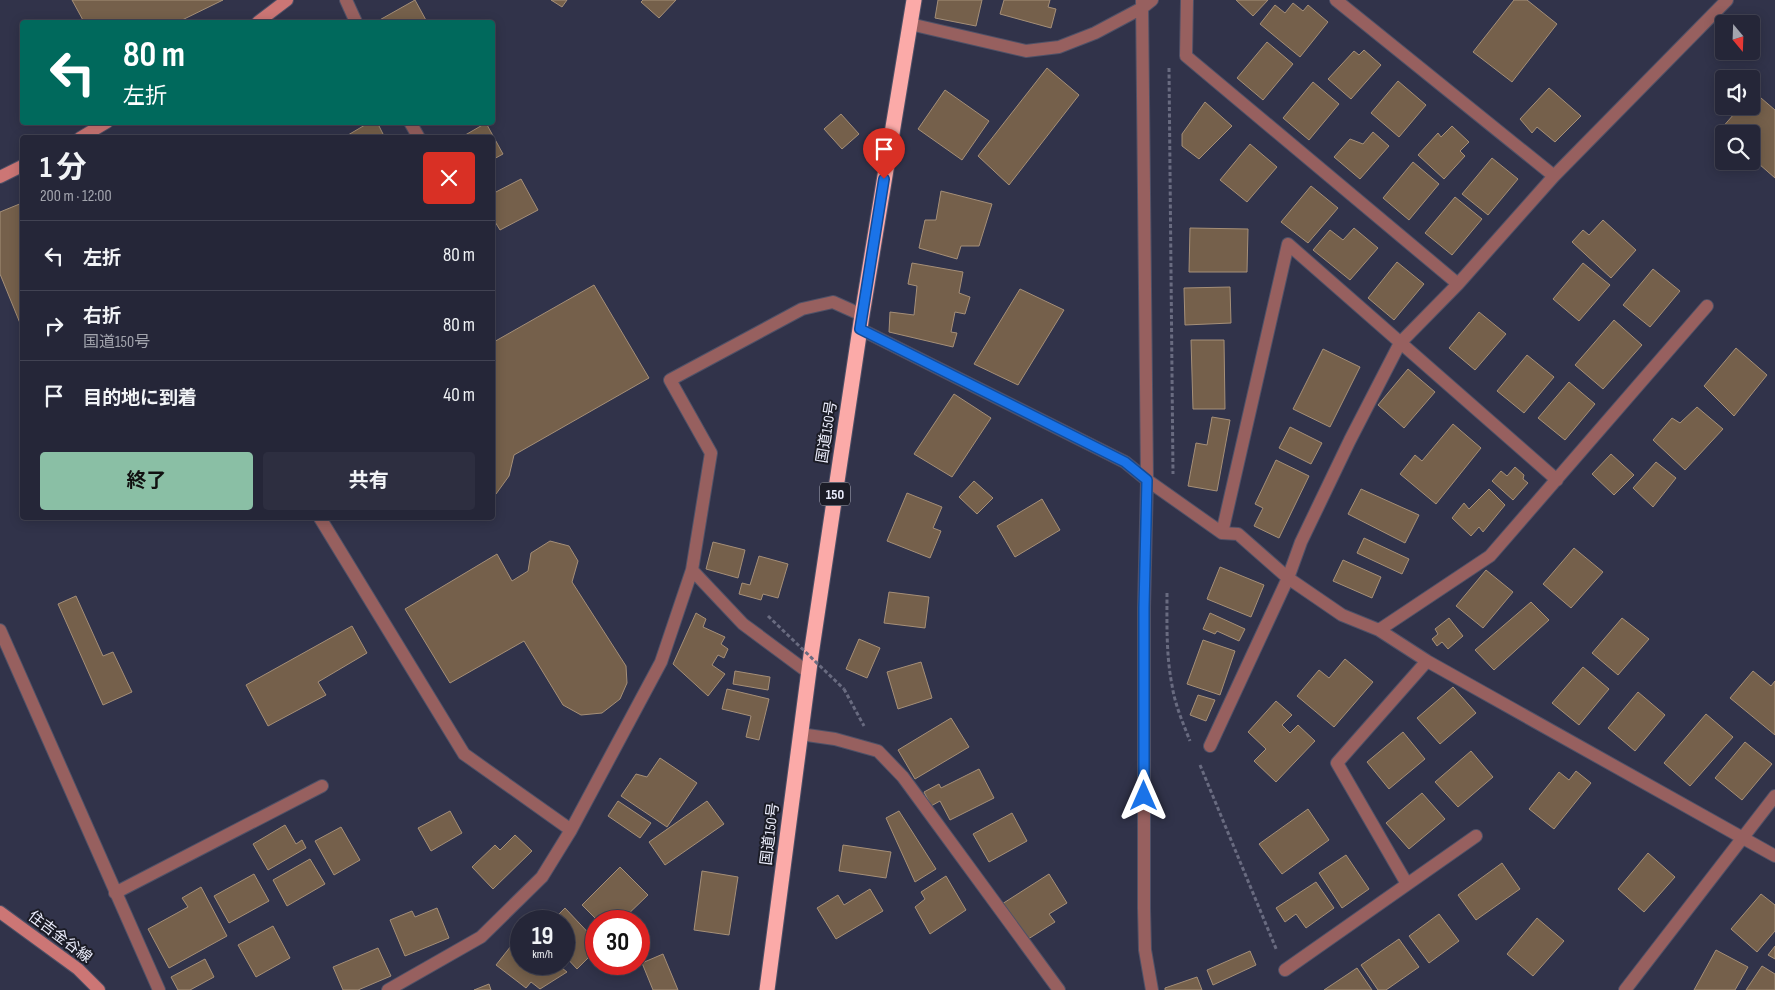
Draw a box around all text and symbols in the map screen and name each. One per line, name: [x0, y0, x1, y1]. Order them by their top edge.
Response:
north arrow: [1715, 15, 1760, 60]
map controls: [1715, 15, 1760, 170]
text: 80 m: [123, 34, 185, 77]
icon: left: [40, 40, 105, 105]
button: sound: [1715, 70, 1760, 115]
text: 左折: [123, 83, 167, 110]
button: search: [1715, 125, 1760, 170]
pin: [863, 128, 905, 179]
icon: arrive: [870, 135, 898, 163]
text: 1 分: [40, 150, 86, 186]
button: close: [423, 152, 475, 204]
text: 200 m · 12:00: [40, 187, 112, 206]
icon: left: [40, 242, 68, 270]
text: 80 m: [443, 244, 475, 267]
text: 左折: [83, 247, 121, 270]
text: 右折: [83, 305, 121, 328]
icon: right: [40, 312, 68, 340]
text: 80 m: [443, 314, 475, 337]
text: 国道150号: [83, 333, 150, 352]
icon: arrive: [40, 382, 68, 410]
text: 40 m: [443, 384, 475, 407]
text: 目的地に到着: [83, 387, 197, 410]
street label: 国道150号: [813, 399, 841, 465]
button: 終了: [40, 452, 253, 510]
button: 共有: [263, 452, 475, 510]
road number: 150: [820, 482, 850, 506]
position arrow: [1117, 769, 1169, 821]
street label: 国道150号: [757, 802, 783, 866]
street label: 住吉金谷線: [24, 907, 96, 967]
speed limit sign: 30: [585, 910, 650, 975]
text: 19: [532, 921, 553, 952]
text: km/h: [532, 947, 553, 962]

